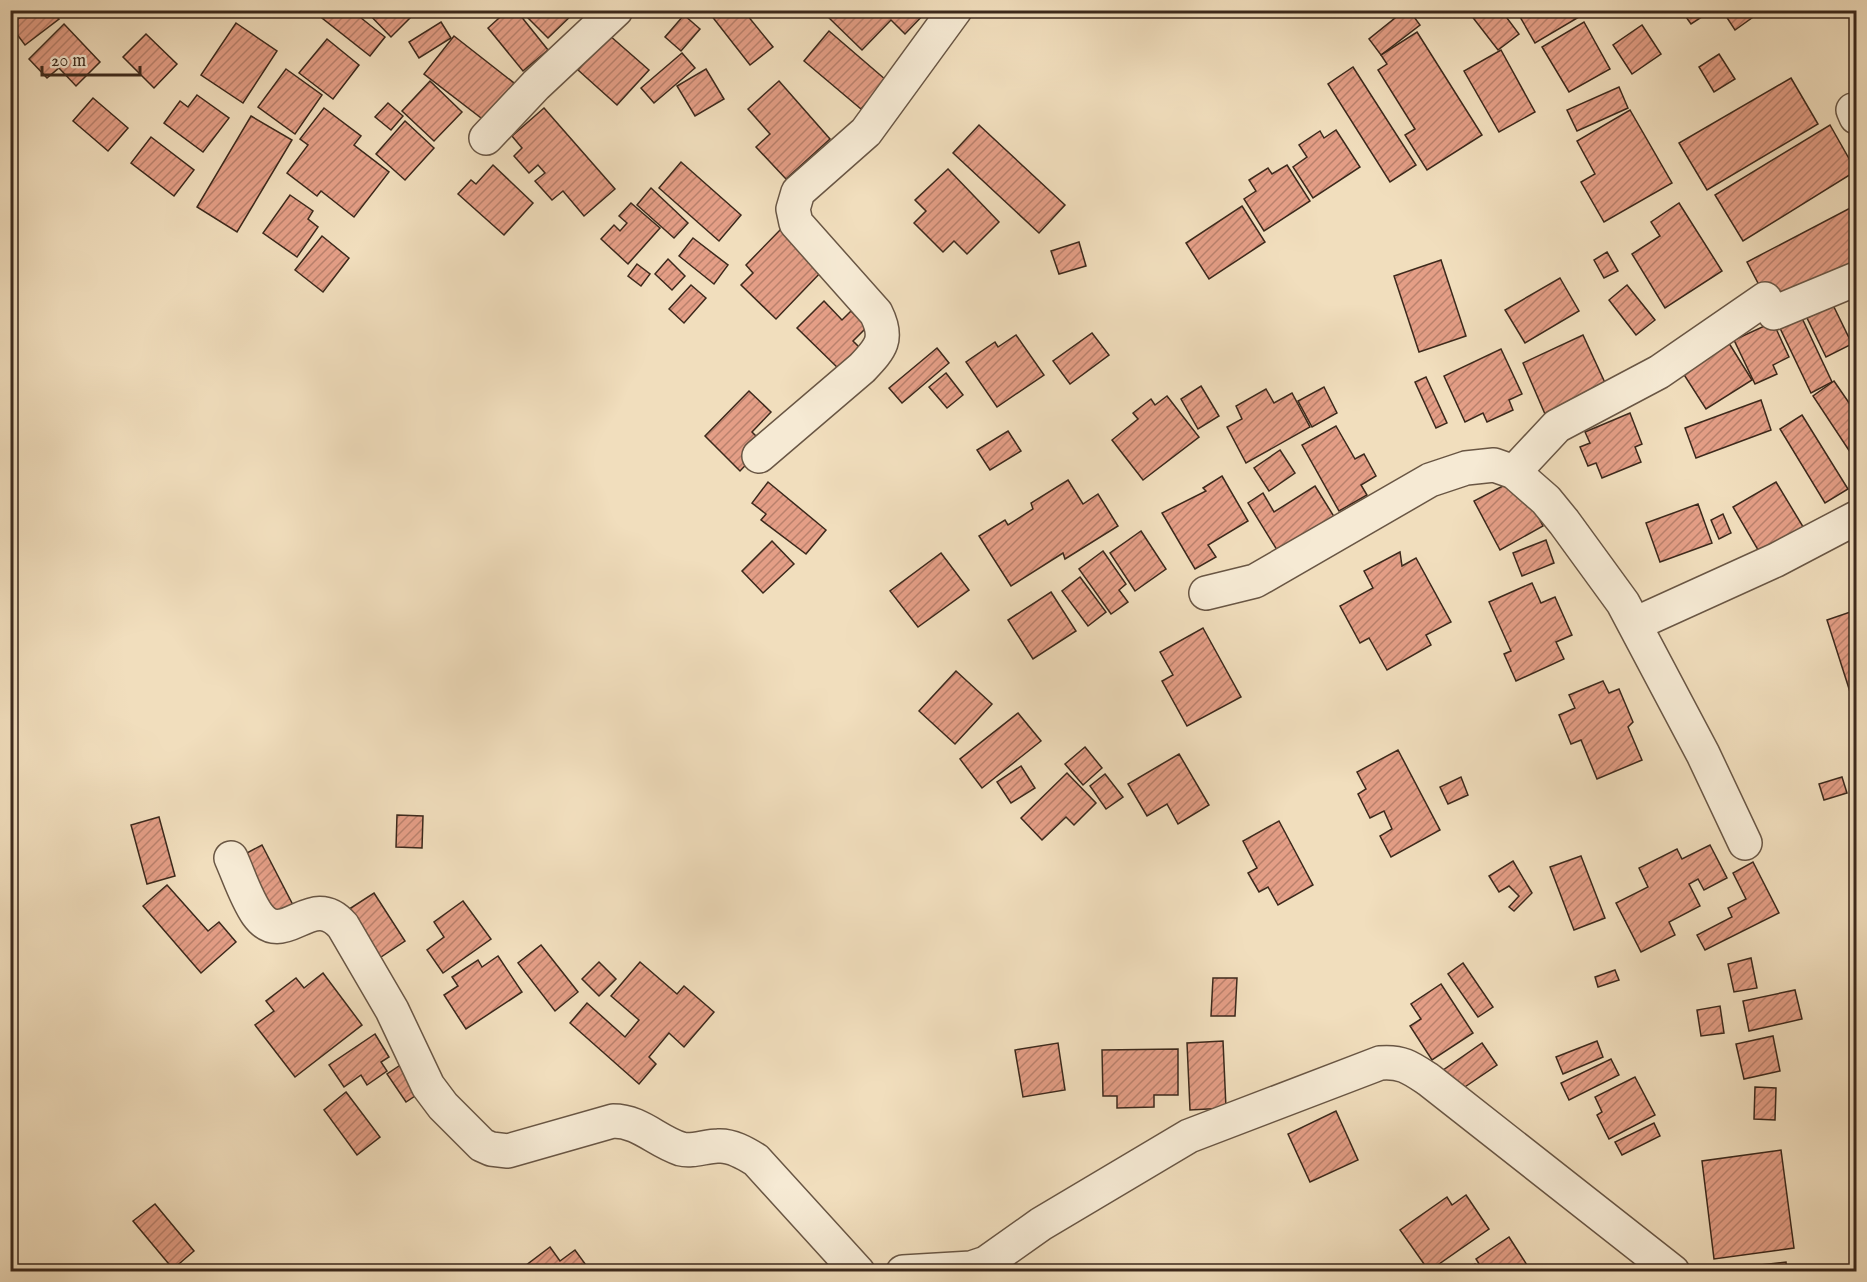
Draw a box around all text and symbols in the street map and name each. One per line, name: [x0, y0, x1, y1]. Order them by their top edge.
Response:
scale bar: [42, 39, 140, 77]
text: 20 m: [51, 50, 86, 73]

